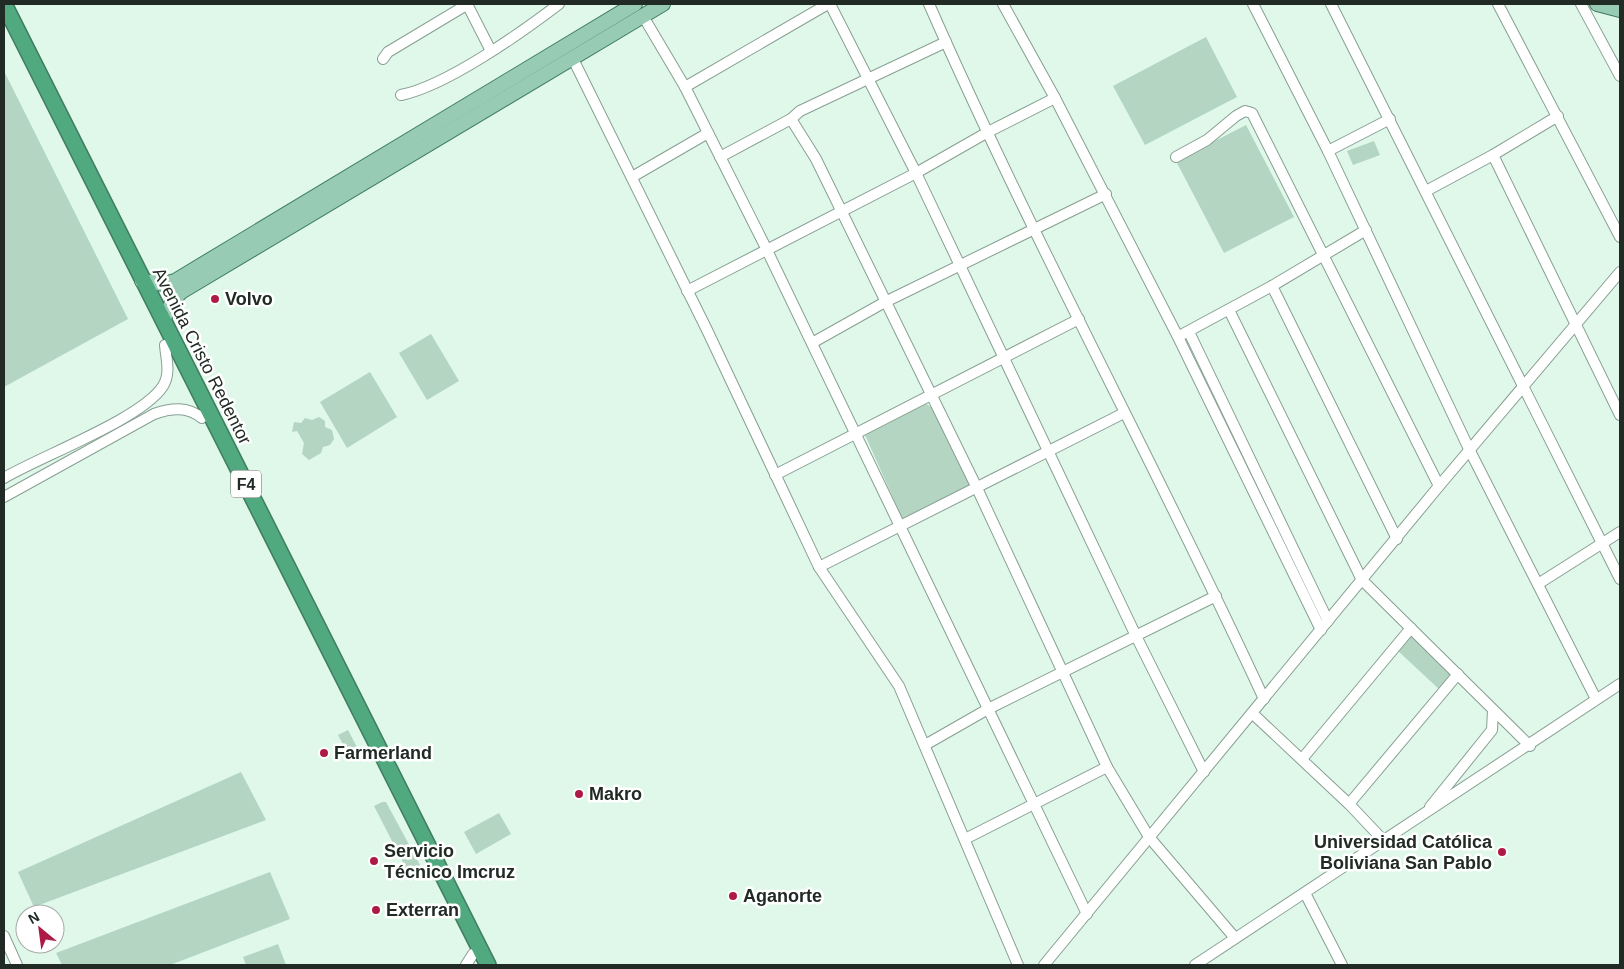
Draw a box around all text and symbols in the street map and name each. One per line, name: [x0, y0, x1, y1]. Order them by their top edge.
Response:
street label: Avenida Cristo Redentor: [149, 264, 255, 448]
place label: Volvo: [225, 289, 273, 309]
marker: Volvo: [209, 293, 221, 305]
road number: F4: [231, 470, 261, 498]
place label: Farmerland: [334, 743, 432, 763]
marker: Farmerland: [318, 747, 330, 759]
place label: Makro: [589, 784, 642, 804]
marker: Makro: [573, 788, 585, 800]
place label: Universidad Católica Boliviana San Pablo: [1314, 832, 1493, 873]
place label: Servicio Técnico Imcruz: [384, 841, 515, 882]
marker: Universidad Católica Boliviana San Pablo: [1496, 846, 1508, 858]
marker: Servicio Técnico Imcruz: [368, 855, 380, 867]
place label: Aganorte: [743, 886, 822, 906]
marker: Aganorte: [727, 890, 739, 902]
place label: Exterran: [386, 900, 459, 920]
north arrow: [15, 904, 65, 954]
marker: Exterran: [370, 904, 382, 916]
text: N: [25, 908, 42, 927]

